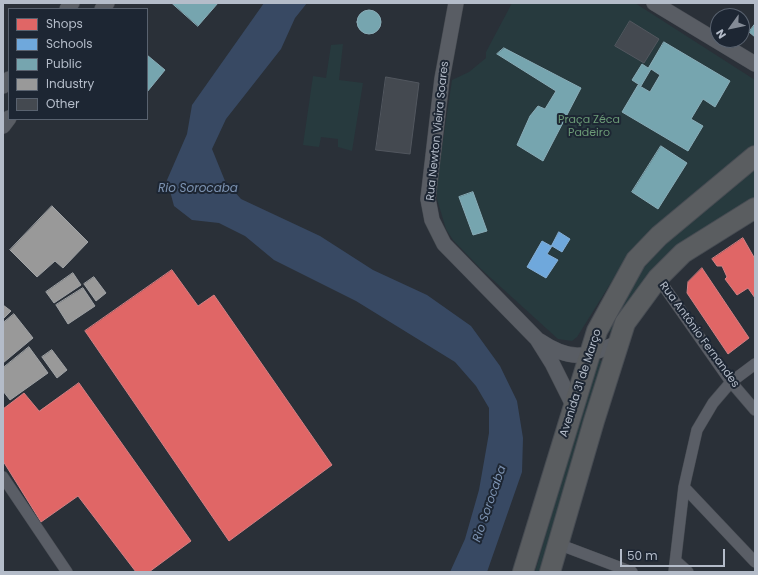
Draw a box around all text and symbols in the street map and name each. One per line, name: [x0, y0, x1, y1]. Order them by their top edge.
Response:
legend: [8, 8, 148, 120]
north arrow: [710, 8, 750, 48]
text: Shops: [46, 15, 83, 32]
text: N: [712, 26, 730, 42]
text: Schools: [46, 35, 93, 52]
text: Public: [46, 55, 82, 72]
street label: Rua Newton Vieira Soares: [424, 60, 452, 202]
text: Industry: [46, 75, 94, 92]
text: Other: [46, 95, 79, 112]
park label: Praça Zéca Padeiro: [558, 113, 620, 139]
water label: Rio Sorocaba: [158, 182, 238, 196]
street label: Rua Antônio Fernandes: [656, 280, 742, 390]
street label: Avenida 31 de Março: [557, 327, 605, 439]
water label: Rio Sorocaba: [470, 464, 510, 544]
scale bar: [622, 541, 727, 567]
text: 50 m: [627, 547, 658, 564]

